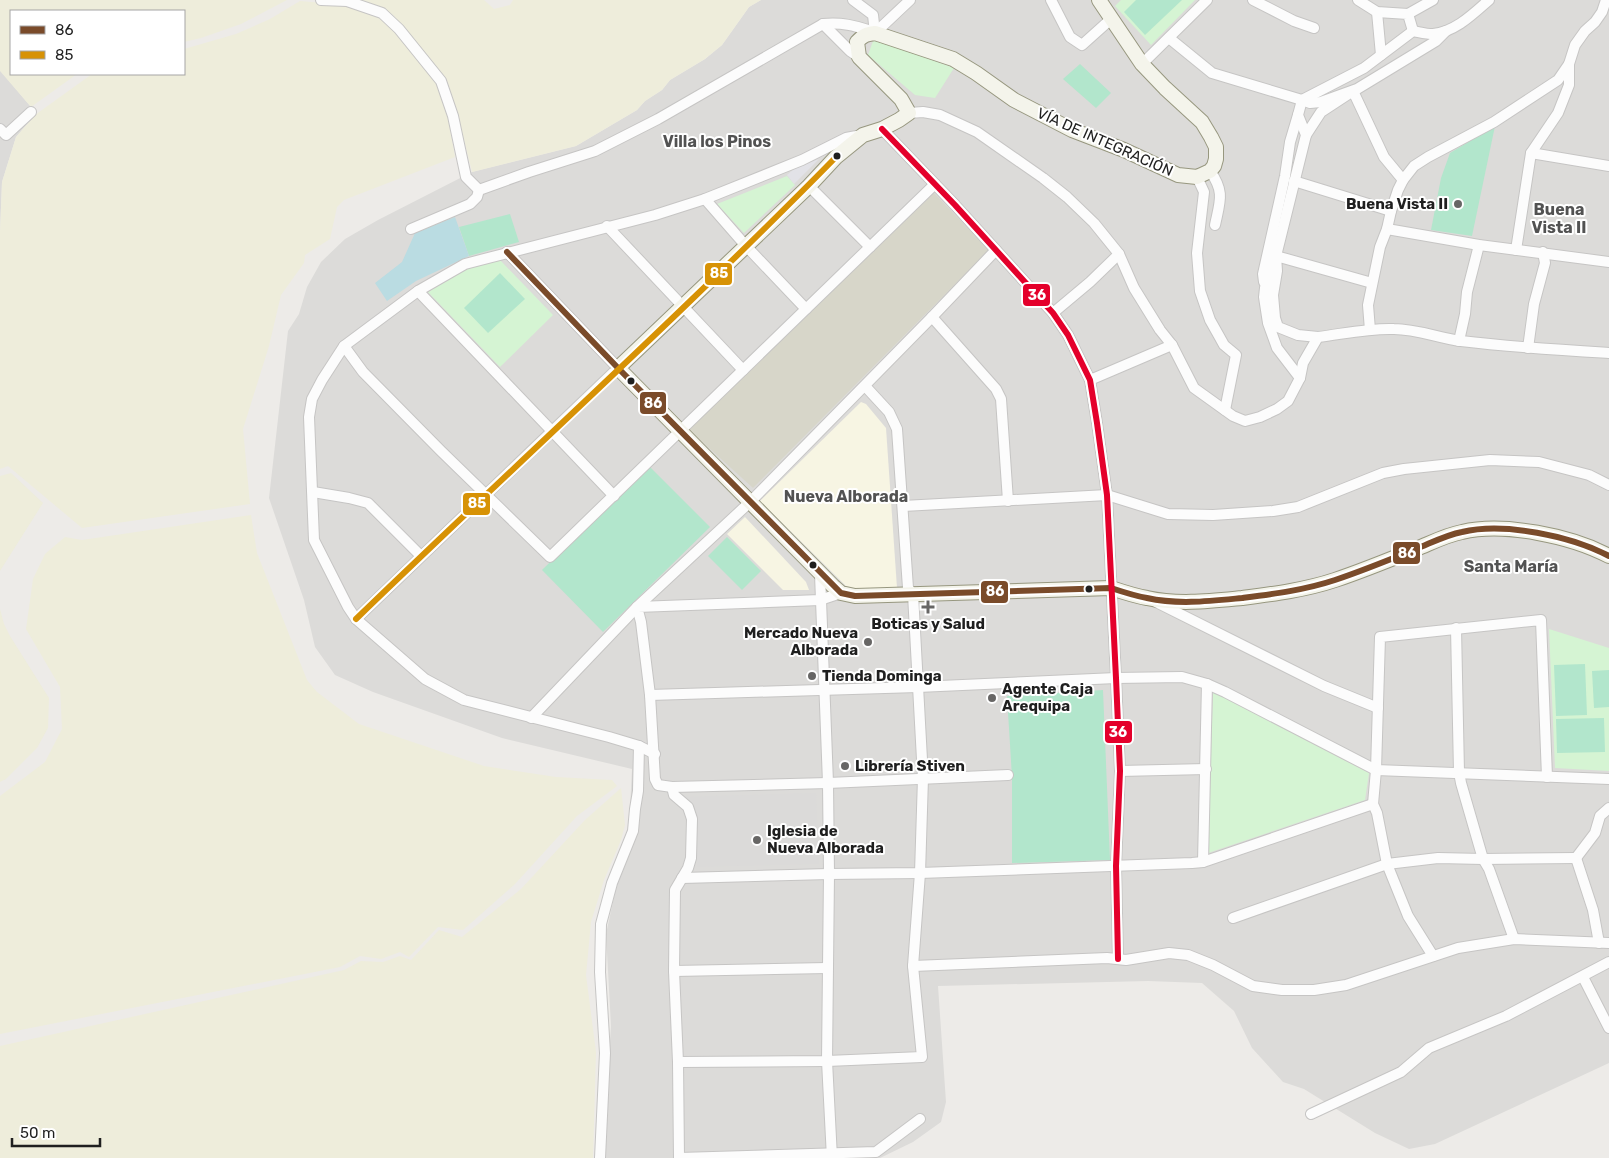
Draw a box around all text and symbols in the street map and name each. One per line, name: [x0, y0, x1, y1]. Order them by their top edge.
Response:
legend: [10, 10, 185, 75]
text: 86: [55, 21, 74, 39]
text: 85: [55, 46, 74, 64]
street label: VÍA DE INTEGRACIÓN: [1034, 104, 1176, 180]
district label: Villa los Pinos: [663, 132, 771, 151]
unlabelled marker: [832, 151, 842, 161]
place label: Buena Vista II: [1346, 195, 1448, 213]
marker: Buena Vista II: [1452, 198, 1464, 210]
district label: Buena Vista II: [1532, 200, 1587, 237]
line badge: 85: [704, 262, 733, 286]
text: 85: [710, 265, 728, 282]
line badge: 36: [1022, 283, 1051, 307]
text: 36: [1028, 287, 1046, 304]
unlabelled marker: [626, 376, 636, 386]
line badge: 86: [639, 391, 667, 415]
text: 86: [644, 395, 662, 412]
district label: Nueva Alborada: [784, 487, 908, 506]
line badge: 85: [462, 492, 491, 516]
text: 85: [468, 495, 486, 512]
line badge: 86: [1392, 541, 1421, 565]
text: 86: [1398, 545, 1416, 562]
district label: Santa María: [1464, 557, 1558, 576]
unlabelled marker: [808, 560, 818, 570]
line badge: 86: [980, 580, 1009, 604]
text: 86: [986, 583, 1004, 600]
unlabelled marker: [1084, 584, 1094, 594]
marker: Boticas y Salud: [922, 601, 934, 613]
place label: Boticas y Salud: [871, 615, 985, 633]
place label: Mercado Nueva Alborada: [744, 624, 858, 659]
marker: Mercado Nueva Alborada: [862, 636, 874, 648]
place label: Tienda Dominga: [822, 667, 942, 685]
marker: Tienda Dominga: [806, 670, 818, 682]
place label: Agente Caja Arequipa: [1002, 680, 1093, 715]
marker: Agente Caja Arequipa: [986, 692, 998, 704]
line badge: 36: [1104, 720, 1133, 744]
text: 36: [1109, 724, 1127, 741]
place label: Librería Stiven: [855, 757, 965, 775]
marker: Librería Stiven: [839, 760, 851, 772]
place label: Iglesia de Nueva Alborada: [767, 822, 884, 857]
marker: Iglesia de Nueva Alborada: [751, 834, 763, 846]
scale bar: [12, 1116, 100, 1148]
text: 50 m: [20, 1124, 55, 1142]

